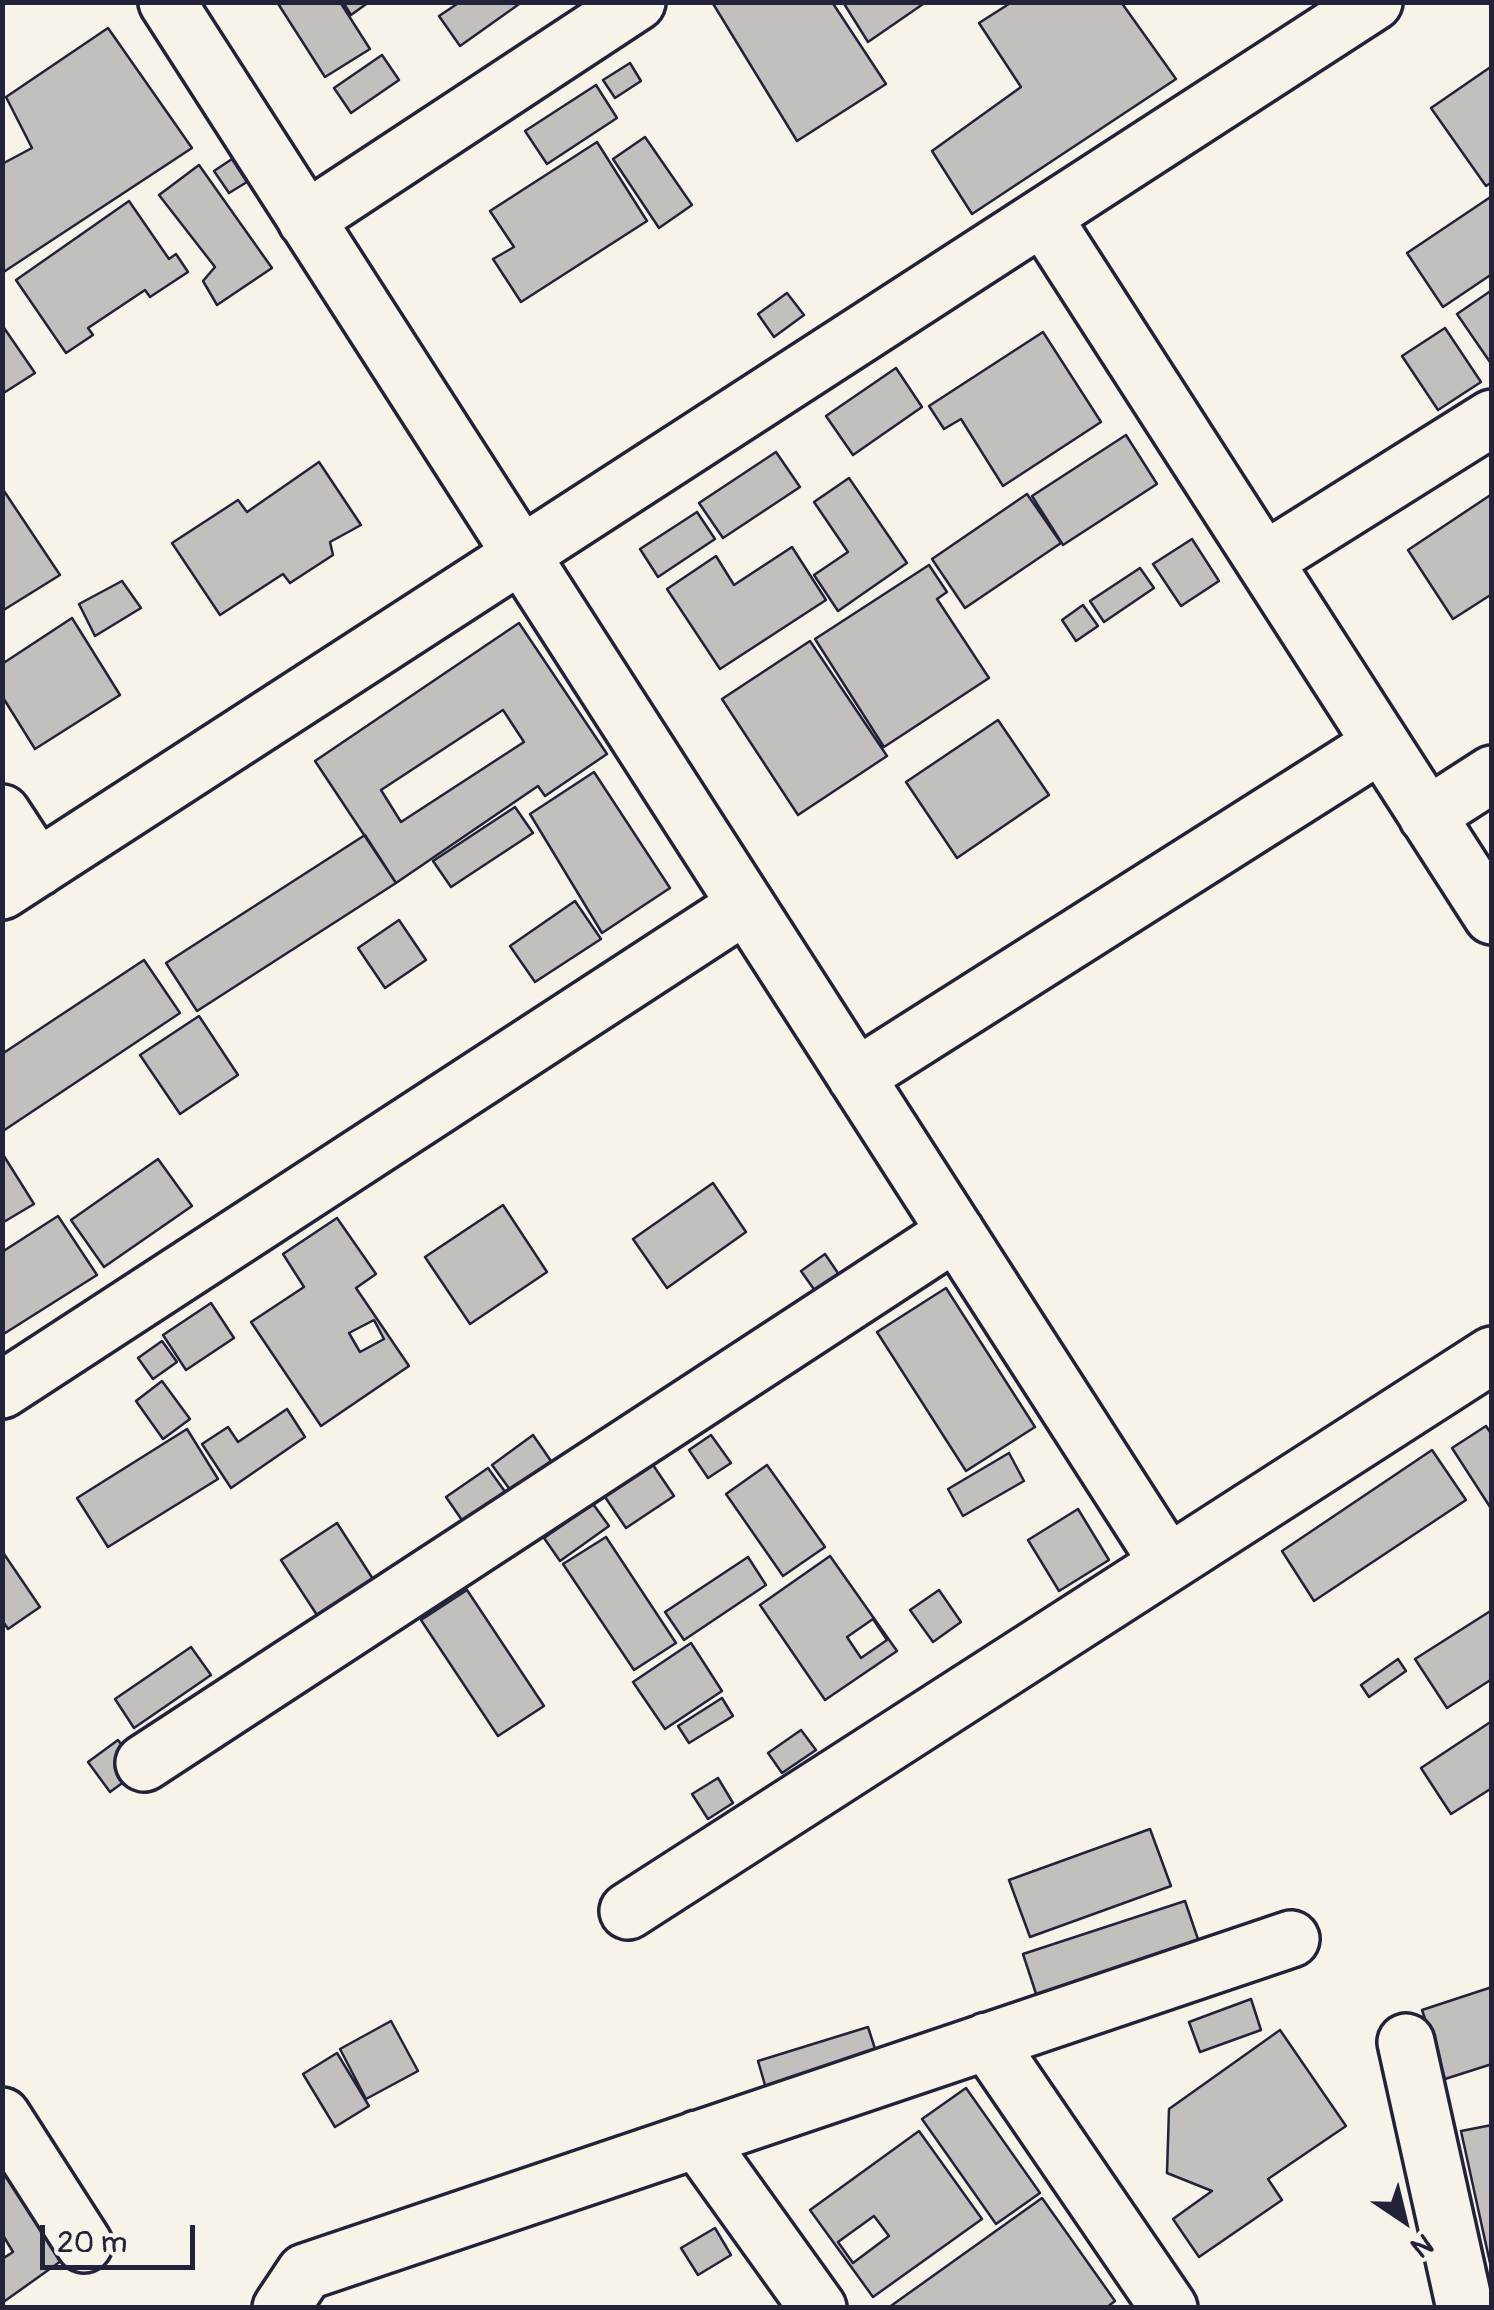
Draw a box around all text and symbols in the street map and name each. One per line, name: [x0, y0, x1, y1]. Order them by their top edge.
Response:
north arrow: [1354, 2170, 1454, 2270]
scale bar: [45, 2205, 200, 2267]
text: 20 m: [57, 2224, 127, 2261]
text: N: [1404, 2225, 1439, 2265]

